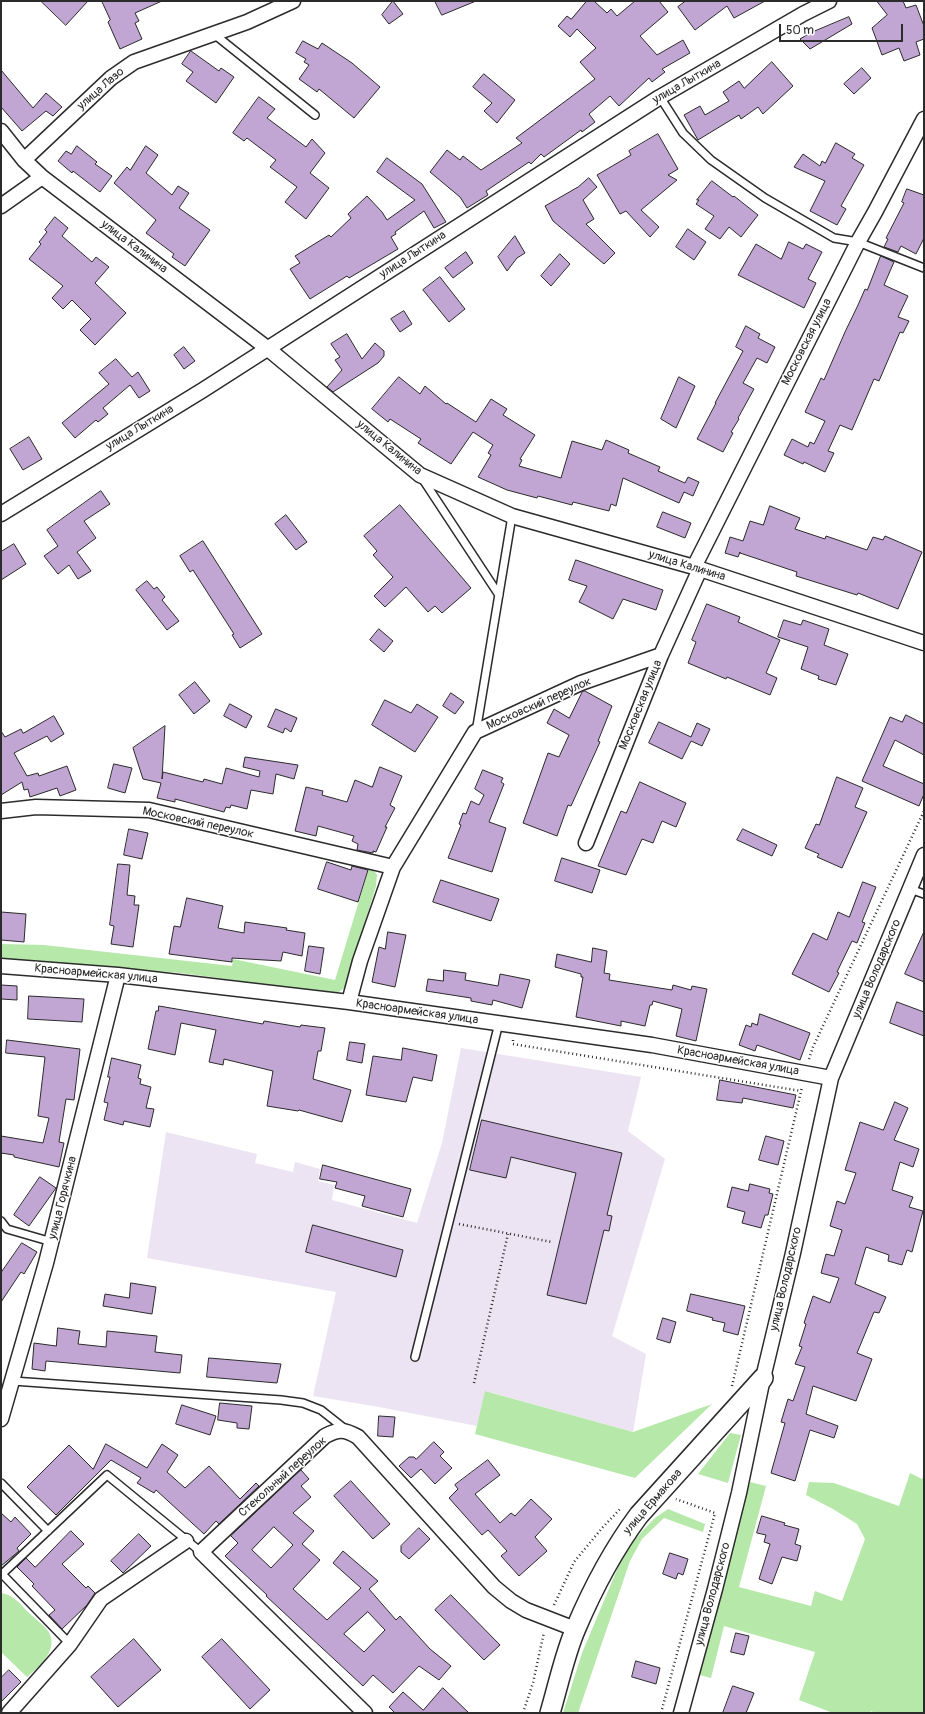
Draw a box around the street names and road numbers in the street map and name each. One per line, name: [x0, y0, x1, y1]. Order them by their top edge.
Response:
street label: улица Лыткина: [650, 57, 724, 107]
street label: улица Лазо: [75, 65, 127, 113]
street label: улица Калинина: [98, 217, 170, 277]
street label: улица Лыткина: [377, 228, 449, 282]
street label: Московская улица: [779, 296, 835, 388]
street label: улица Лыткина: [103, 402, 177, 454]
street label: улица Калинина: [354, 417, 424, 479]
street label: улица Калинина: [647, 547, 727, 585]
street label: Московская улица: [616, 658, 666, 752]
street label: Московский переулок: [484, 674, 594, 734]
street label: Московский переулок: [141, 804, 255, 842]
street label: улица Володарского: [850, 917, 904, 1021]
street label: Красноармейская улица: [34, 961, 158, 987]
street label: Красноармейская улица: [355, 996, 479, 1028]
street label: Красноармейская улица: [676, 1043, 800, 1079]
street label: улица Горячкина: [46, 1155, 80, 1241]
street label: улица Володарского: [767, 1226, 805, 1332]
street label: Стекольный переулок: [236, 1434, 330, 1520]
street label: улица Ермакова: [621, 1466, 685, 1538]
street label: улица Володарского: [692, 1541, 734, 1647]

